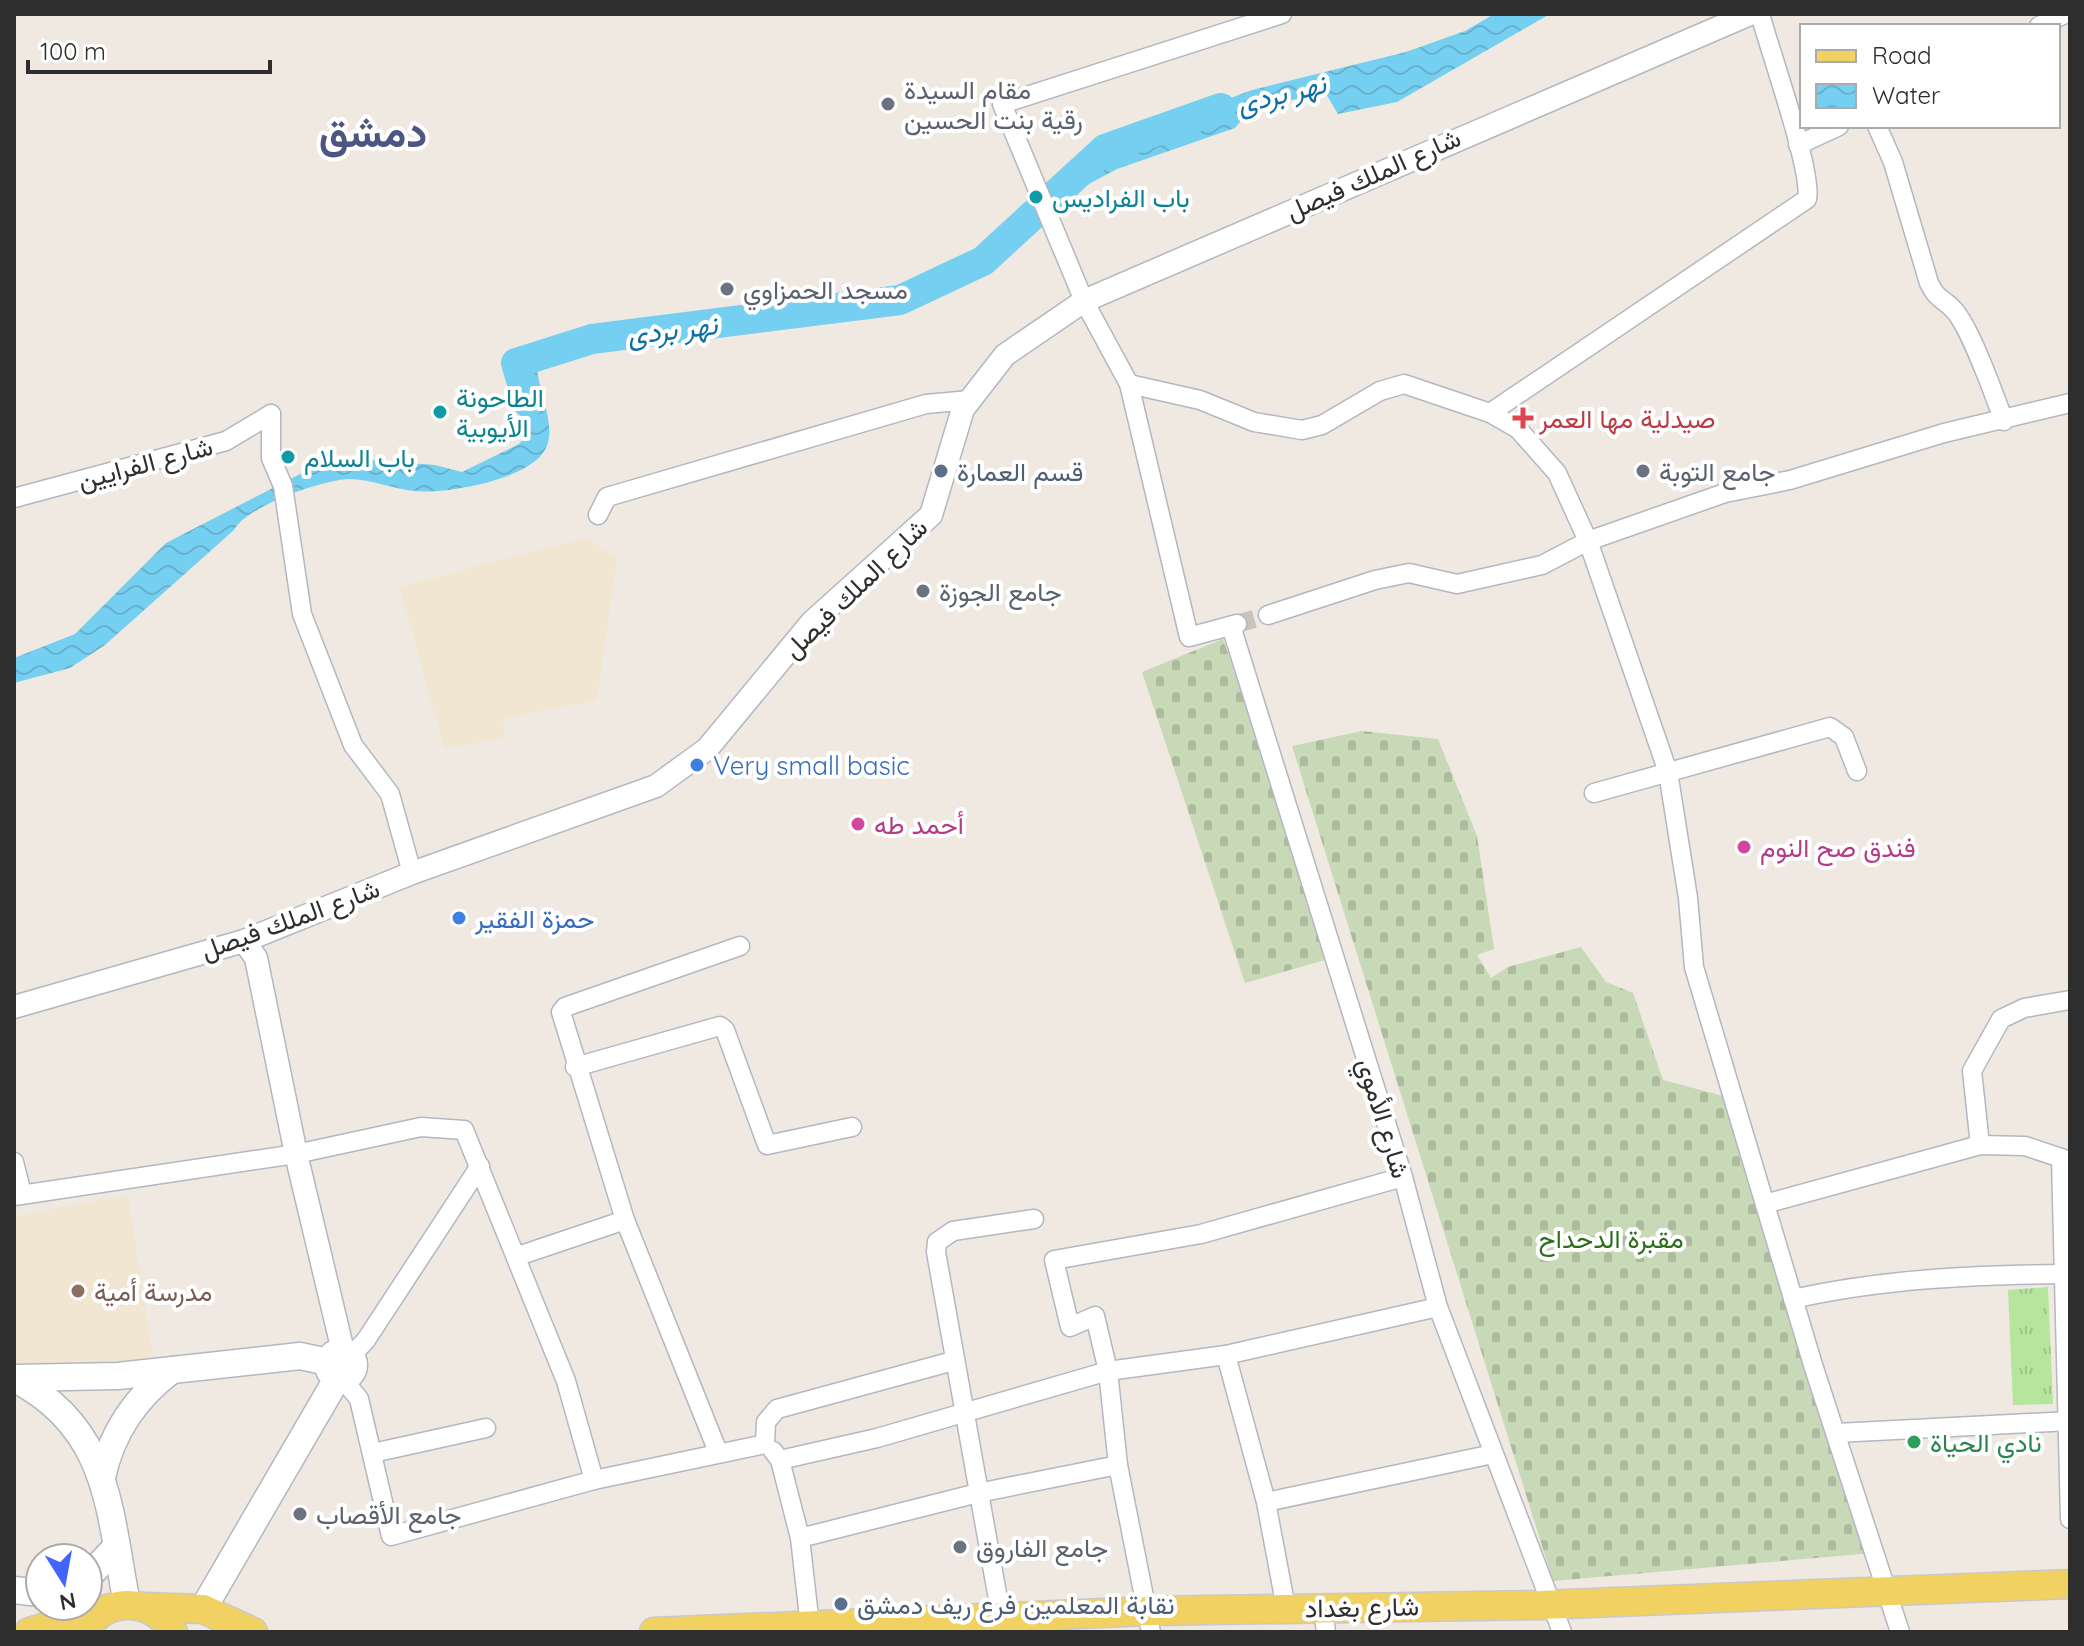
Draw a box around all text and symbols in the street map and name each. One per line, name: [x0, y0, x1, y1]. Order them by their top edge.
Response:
scale bar: [28, 24, 270, 74]
legend: [1800, 24, 2060, 128]
text: 100 m: [40, 36, 106, 66]
text: Road: [1872, 40, 1932, 70]
water label: نهر بردى: [1233, 65, 1331, 122]
place label: مقام السيدة رقية بنت الحسين: [904, 73, 1083, 136]
text: Water: [1872, 80, 1940, 110]
marker: مقام السيدة رقية بنت الحسين: [879, 95, 897, 113]
district label: دمشق: [319, 105, 427, 158]
street label: شارع الملك فيصل: [1280, 121, 1466, 229]
place label: باب الفراديس: [1052, 181, 1190, 214]
marker: باب الفراديس: [1027, 188, 1045, 206]
place label: مسجد الحمزاوي: [743, 273, 908, 311]
marker: مسجد الحمزاوي: [718, 280, 736, 298]
water label: نهر بردى: [625, 306, 721, 353]
place label: الطاحونة الأيوبية: [456, 381, 544, 444]
place label: صيدلية مها العمر: [1538, 402, 1716, 435]
marker: الطاحونة الأيوبية: [431, 403, 449, 421]
marker: صيدلية مها العمر: [1514, 409, 1532, 427]
street label: شارع الفرايين: [74, 429, 217, 499]
place label: باب السلام: [304, 441, 415, 475]
marker: باب السلام: [279, 448, 297, 466]
place label: قسم العمارة: [957, 455, 1084, 489]
place label: جامع التوبة: [1659, 455, 1775, 490]
marker: قسم العمارة: [932, 462, 950, 480]
marker: جامع التوبة: [1634, 462, 1652, 480]
street label: شارع الملك فيصل: [776, 511, 935, 667]
place label: جامع الجوزة: [939, 575, 1062, 610]
marker: جامع الجوزة: [914, 582, 932, 600]
place label: Very small basic: [713, 749, 910, 782]
marker: Very small basic: [688, 756, 706, 774]
place label: أحمد طه: [874, 808, 964, 841]
marker: أحمد طه: [849, 815, 867, 833]
place label: فندق صح النوم: [1760, 831, 1916, 866]
marker: فندق صح النوم: [1735, 838, 1753, 856]
street label: شارع الملك فيصل: [196, 871, 385, 969]
place label: حمزة الفقير: [474, 902, 594, 935]
marker: حمزة الفقير: [450, 909, 468, 927]
street label: شارع الأموي: [1345, 1054, 1418, 1184]
park label: مقبرة الدحداح: [1538, 1222, 1684, 1257]
place label: مدرسة أمية: [94, 1275, 212, 1308]
marker: مدرسة أمية: [69, 1282, 87, 1300]
place label: نادي الحياة: [1930, 1426, 2042, 1464]
marker: نادي الحياة: [1905, 1433, 1923, 1451]
place label: جامع الأقصاب: [316, 1498, 461, 1533]
marker: جامع الأقصاب: [291, 1505, 309, 1523]
place label: جامع الفاروق: [976, 1531, 1108, 1566]
marker: جامع الفاروق: [951, 1538, 969, 1556]
north arrow: [24, 1542, 104, 1622]
text: N: [57, 1586, 78, 1617]
place label: نقابة المعلمين فرع ريف دمشق: [857, 1588, 1175, 1623]
street label: شارع بغداد: [1305, 1590, 1419, 1626]
marker: نقابة المعلمين فرع ريف دمشق: [832, 1595, 850, 1613]

